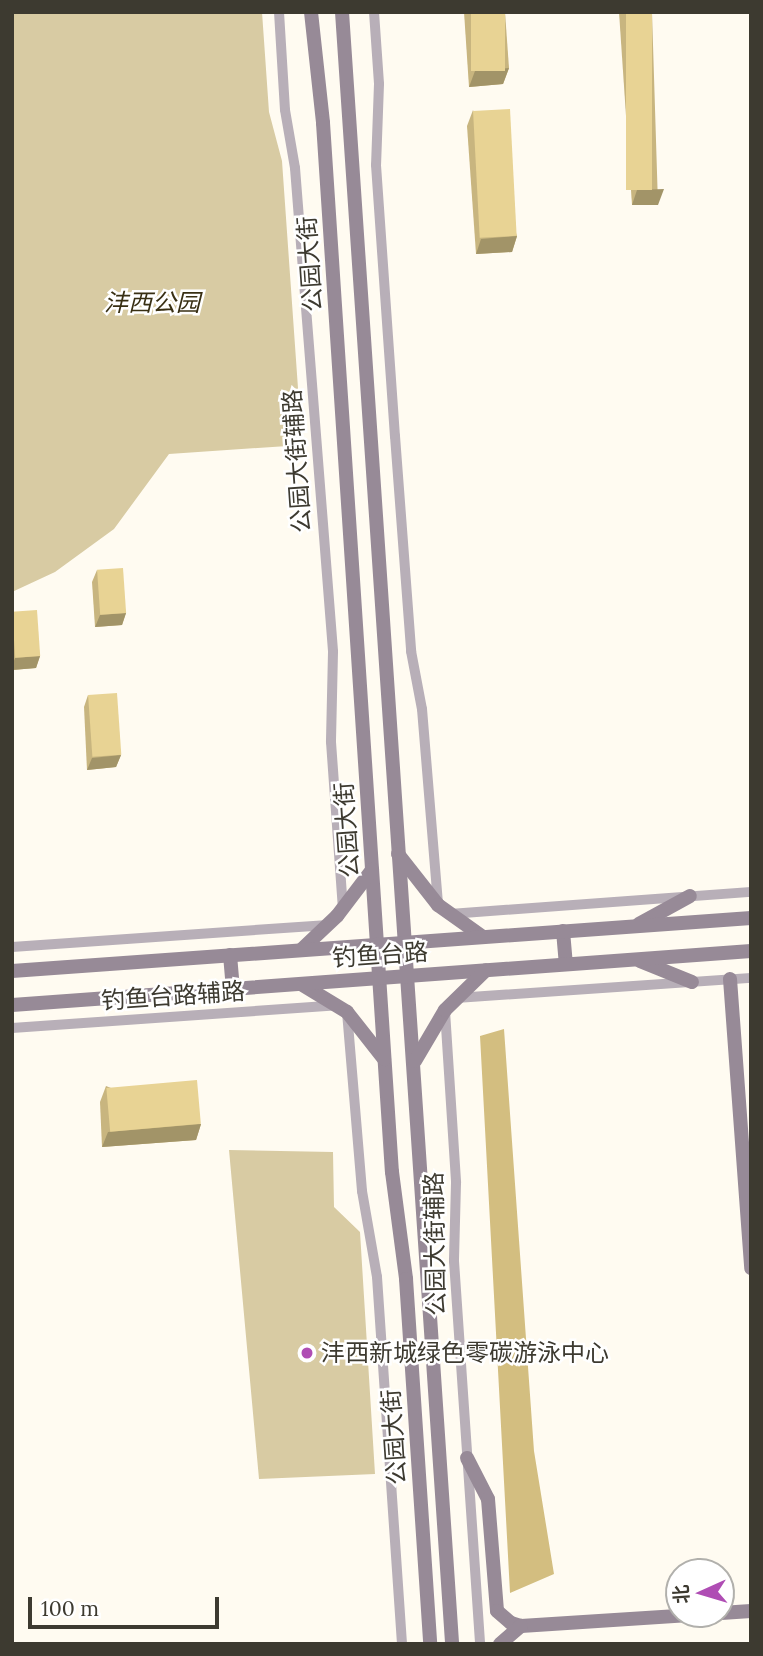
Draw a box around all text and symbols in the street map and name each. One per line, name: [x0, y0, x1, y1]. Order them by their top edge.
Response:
street label: 公园大街: [292, 215, 328, 313]
park label: 沣西公园: [104, 289, 200, 317]
street label: 公园大街辅路: [278, 388, 316, 534]
street label: 公园大街: [329, 781, 365, 879]
street label: 钓鱼台路: [331, 937, 429, 973]
street label: 钓鱼台路辅路: [100, 977, 246, 1015]
street label: 公园大街辅路: [419, 1172, 451, 1316]
place label: 沣西新城绿色零碳游泳中心: [321, 1339, 609, 1367]
marker: 沣西新城绿色零碳游泳中心: [299, 1345, 315, 1361]
street label: 公园大街: [376, 1388, 412, 1486]
north arrow: [665, 1558, 735, 1628]
scale bar: [32, 1582, 222, 1626]
text: 北: [668, 1584, 694, 1605]
text: 100 m: [41, 1595, 99, 1622]

